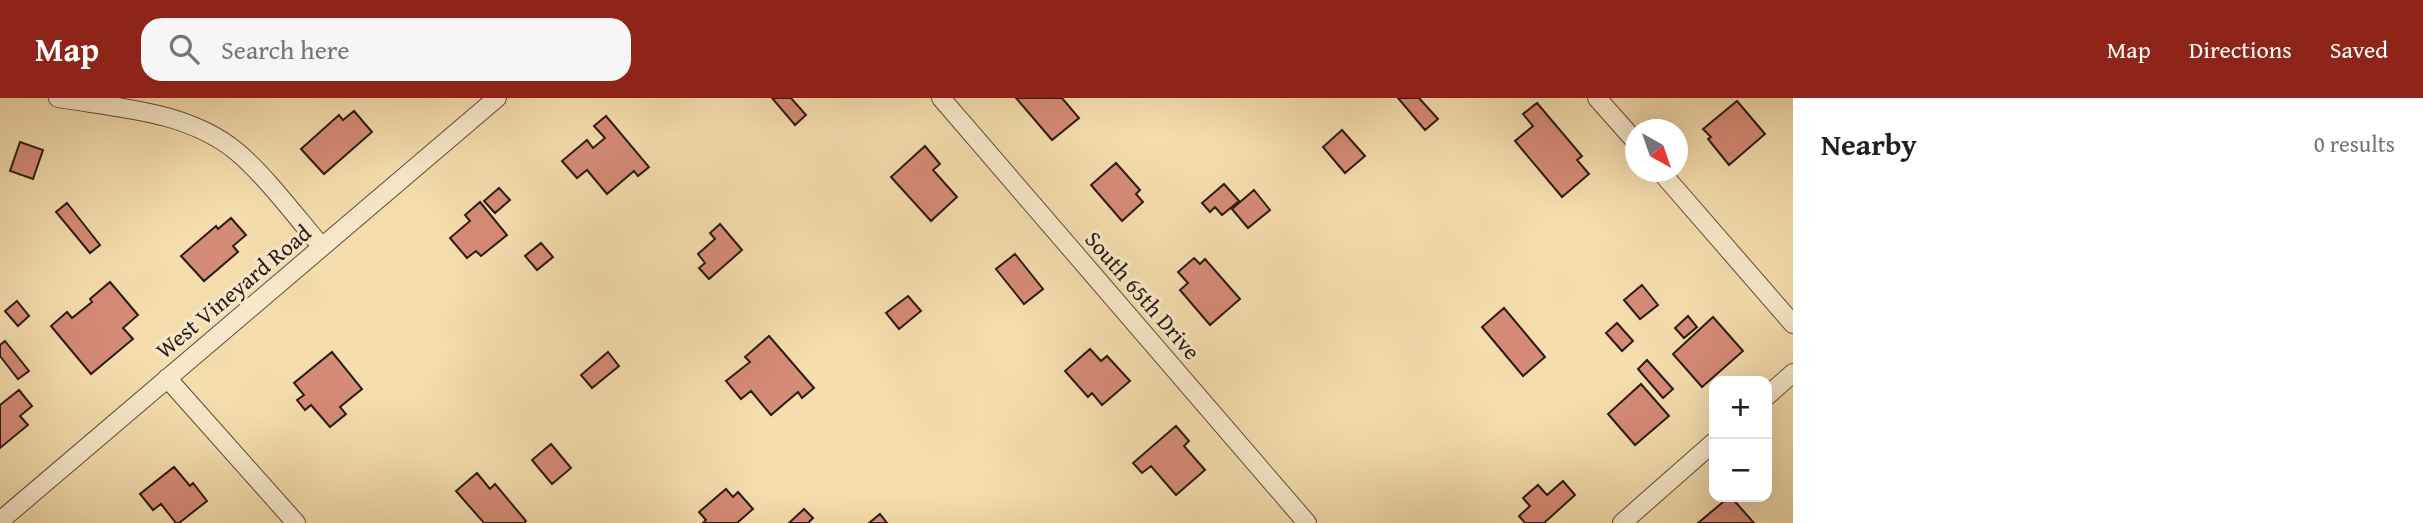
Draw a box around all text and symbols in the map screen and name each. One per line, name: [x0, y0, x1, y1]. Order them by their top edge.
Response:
search box: [141, 18, 631, 81]
text: Map: [35, 25, 99, 73]
icon: search: [165, 30, 203, 68]
text: Search here: [221, 30, 349, 69]
text: Map: [2107, 32, 2151, 67]
text: Directions: [2189, 32, 2292, 67]
text: Saved: [2330, 32, 2388, 67]
north arrow: [1625, 119, 1688, 182]
text: Nearby: [1821, 122, 1917, 166]
text: 0 results: [2314, 127, 2395, 160]
street label: West Vineyard Road: [148, 216, 318, 366]
street label: South 65th Drive: [1078, 223, 1208, 367]
map controls: [1709, 376, 1772, 502]
button: +: [1709, 376, 1772, 439]
button: −: [1709, 439, 1772, 502]

